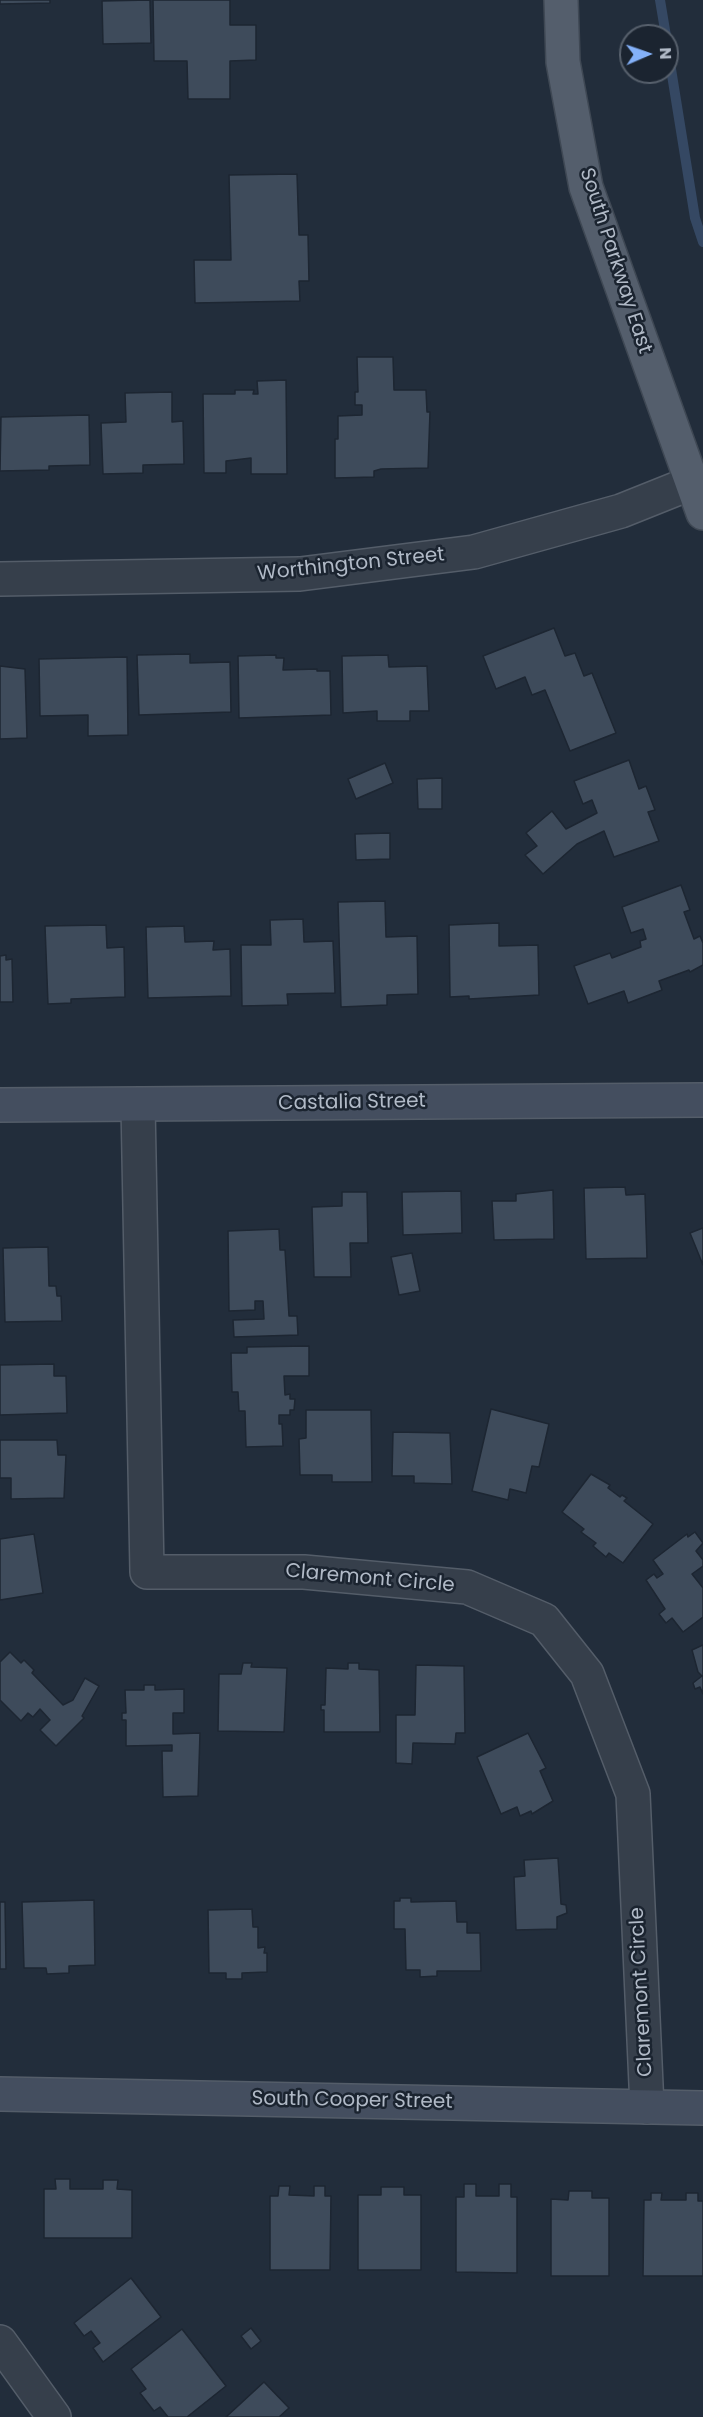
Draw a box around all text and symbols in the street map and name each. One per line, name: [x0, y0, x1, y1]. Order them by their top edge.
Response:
north arrow: [619, 24, 679, 84]
text: N: [654, 47, 677, 60]
street label: South Parkway East: [574, 165, 656, 357]
street label: Worthington Street: [256, 543, 446, 587]
street label: Castalia Street: [278, 1090, 426, 1116]
street label: Claremont Circle: [284, 1560, 456, 1598]
street label: Claremont Circle: [626, 1907, 658, 2077]
street label: South Cooper Street: [251, 2087, 453, 2115]

